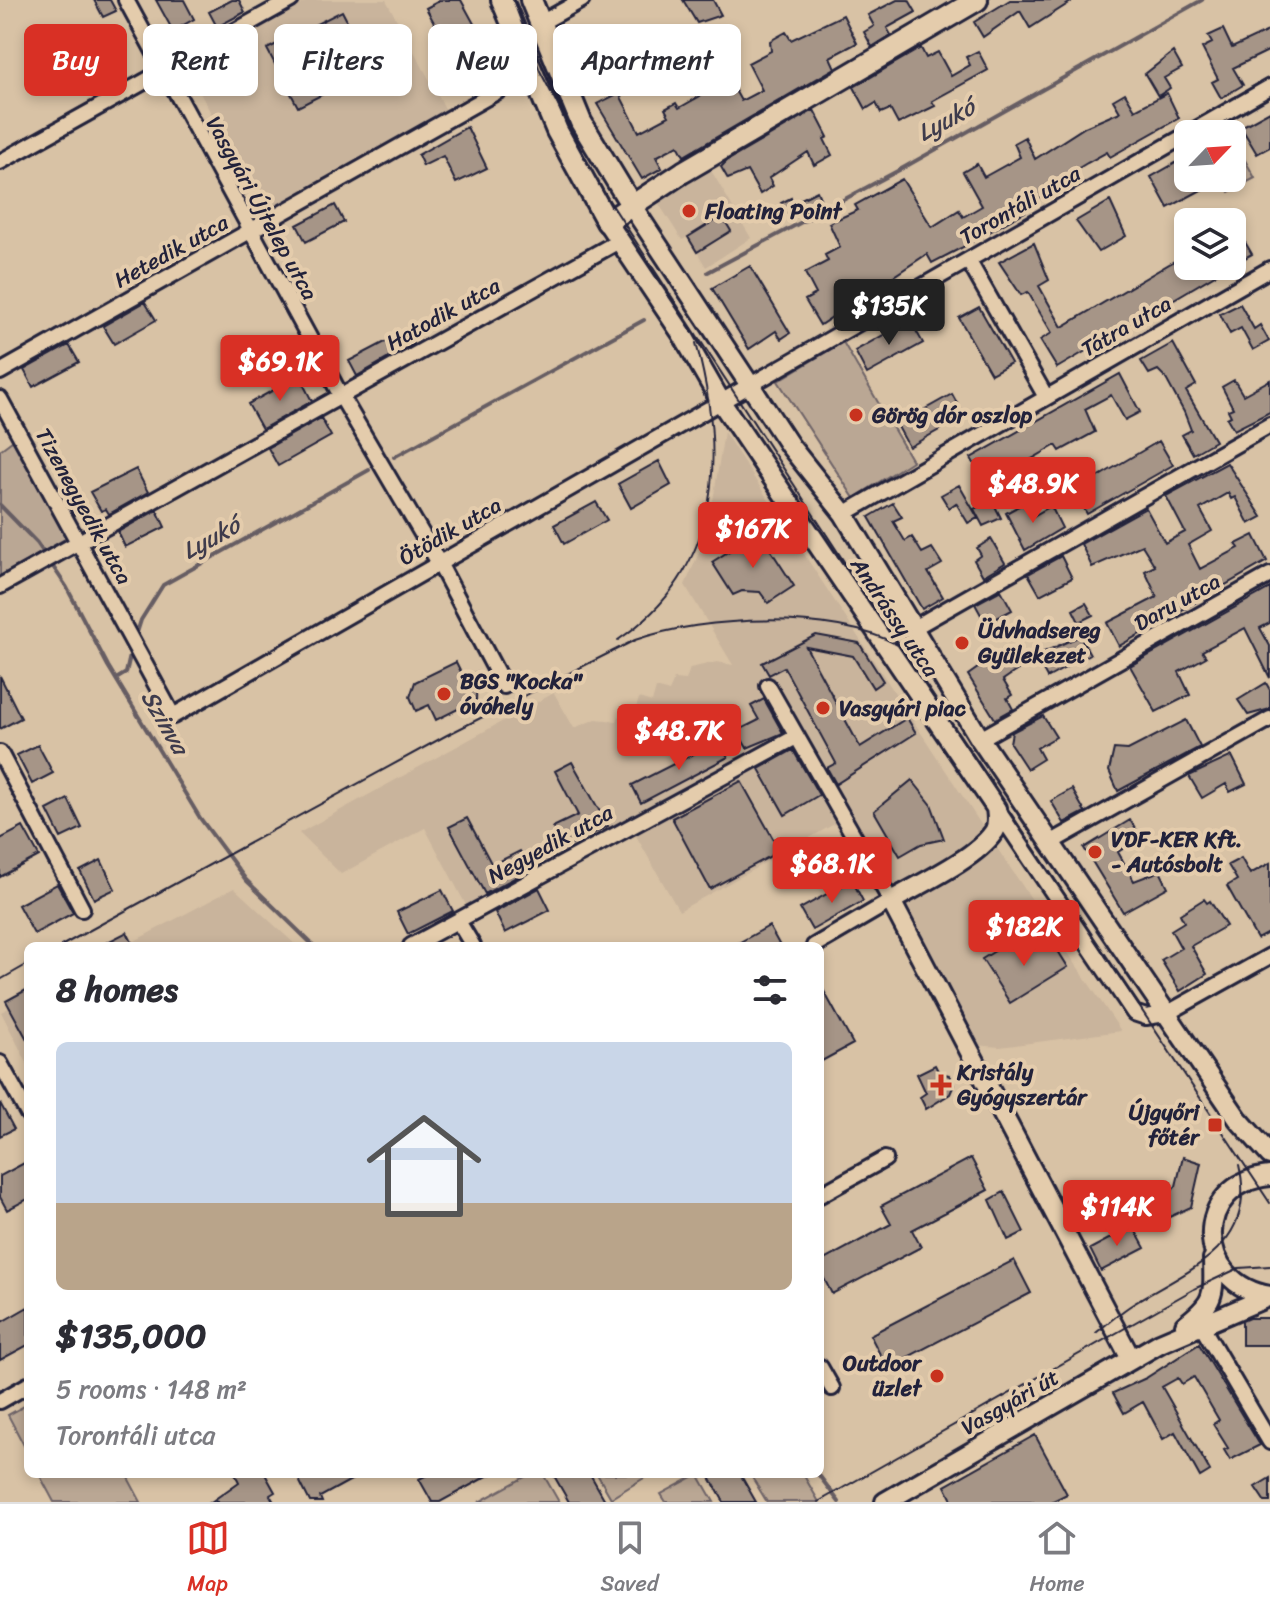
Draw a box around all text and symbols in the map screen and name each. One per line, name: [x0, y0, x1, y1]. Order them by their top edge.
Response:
chip: Buy: [24, 24, 127, 96]
chip: Rent: [143, 24, 258, 96]
chip: Filters: [274, 24, 412, 96]
chip: New: [428, 24, 537, 96]
chip: Apartment: [553, 24, 741, 96]
water label: Lyukó: [909, 84, 987, 153]
street label: Vasgyári Újtelep utca: [195, 109, 329, 307]
north arrow: [1174, 120, 1246, 192]
map controls: [1174, 120, 1246, 280]
street label: Torontáli utca: [952, 154, 1089, 256]
place label: Floating Point: [704, 192, 842, 231]
marker: Floating Point: [680, 202, 698, 220]
street label: Hetedik utca: [106, 203, 237, 299]
button: layers: [1174, 208, 1246, 280]
street label: Hatodik utca: [378, 266, 508, 362]
pin: $135K: [833, 279, 945, 347]
text: $135K: [852, 282, 926, 328]
street label: Tátra utca: [1073, 284, 1179, 368]
pin: $69.1K: [215, 335, 345, 403]
text: $69.1K: [238, 338, 322, 384]
place label: Görög dór oszlop: [871, 396, 1033, 435]
marker: Görög dór oszlop: [847, 406, 865, 424]
street label: Tizenegyedik utca: [25, 420, 143, 592]
pin: $48.9K: [968, 457, 1098, 525]
text: $48.9K: [988, 460, 1078, 506]
street label: Ötödik utca: [391, 486, 509, 576]
water label: Lyukó: [174, 502, 252, 571]
pin: $167K: [697, 502, 809, 570]
text: $167K: [716, 505, 790, 551]
street label: Andrássy utca: [840, 548, 950, 686]
street label: Daru utca: [1126, 562, 1228, 642]
place label: Üdvhadsereg Gyülekezet: [977, 611, 1101, 675]
marker: Üdvhadsereg Gyülekezet: [953, 634, 971, 652]
place label: BGS "Kocka" óvóhely: [460, 662, 583, 726]
water label: Szinva: [130, 682, 202, 765]
marker: BGS "Kocka" óvóhely: [435, 685, 453, 703]
place label: Vasgyári piac: [839, 689, 967, 728]
marker: Vasgyári piac: [814, 699, 832, 717]
pin: $48.7K: [614, 704, 744, 772]
text: $48.7K: [635, 707, 723, 753]
street label: Negyedik utca: [480, 793, 621, 895]
place label: VDF-KER Kft. - Autósbolt: [1111, 820, 1243, 884]
pin: $68.1K: [767, 837, 897, 905]
text: $68.1K: [791, 840, 873, 886]
marker: VDF-KER Kft. - Autósbolt: [1086, 843, 1104, 861]
pin: $182K: [968, 900, 1080, 968]
text: $182K: [986, 903, 1062, 949]
text: 8 homes: [56, 960, 178, 1020]
icon: filters: [748, 968, 792, 1012]
place label: Kristály Gyógyszertár: [956, 1053, 1088, 1117]
marker: Kristály Gyógyszertár: [932, 1076, 950, 1094]
place label: Újgyőri főtér: [1129, 1093, 1201, 1157]
icon: home: [352, 1094, 496, 1238]
marker: Újgyőri főtér: [1206, 1116, 1224, 1134]
pin: $114K: [1061, 1180, 1173, 1248]
text: $114K: [1081, 1183, 1153, 1229]
text: $135,000: [56, 1306, 207, 1366]
place label: Outdoor üzlet: [843, 1344, 923, 1408]
street label: Vasgyári út: [953, 1358, 1067, 1446]
text: 5 rooms · 148 m²: [56, 1366, 247, 1412]
marker: Outdoor üzlet: [928, 1367, 946, 1385]
text: Torontáli utca: [56, 1412, 215, 1458]
tab: Map: [186, 1516, 230, 1603]
tab: Saved: [601, 1516, 659, 1603]
tab: Home: [1030, 1516, 1084, 1603]

